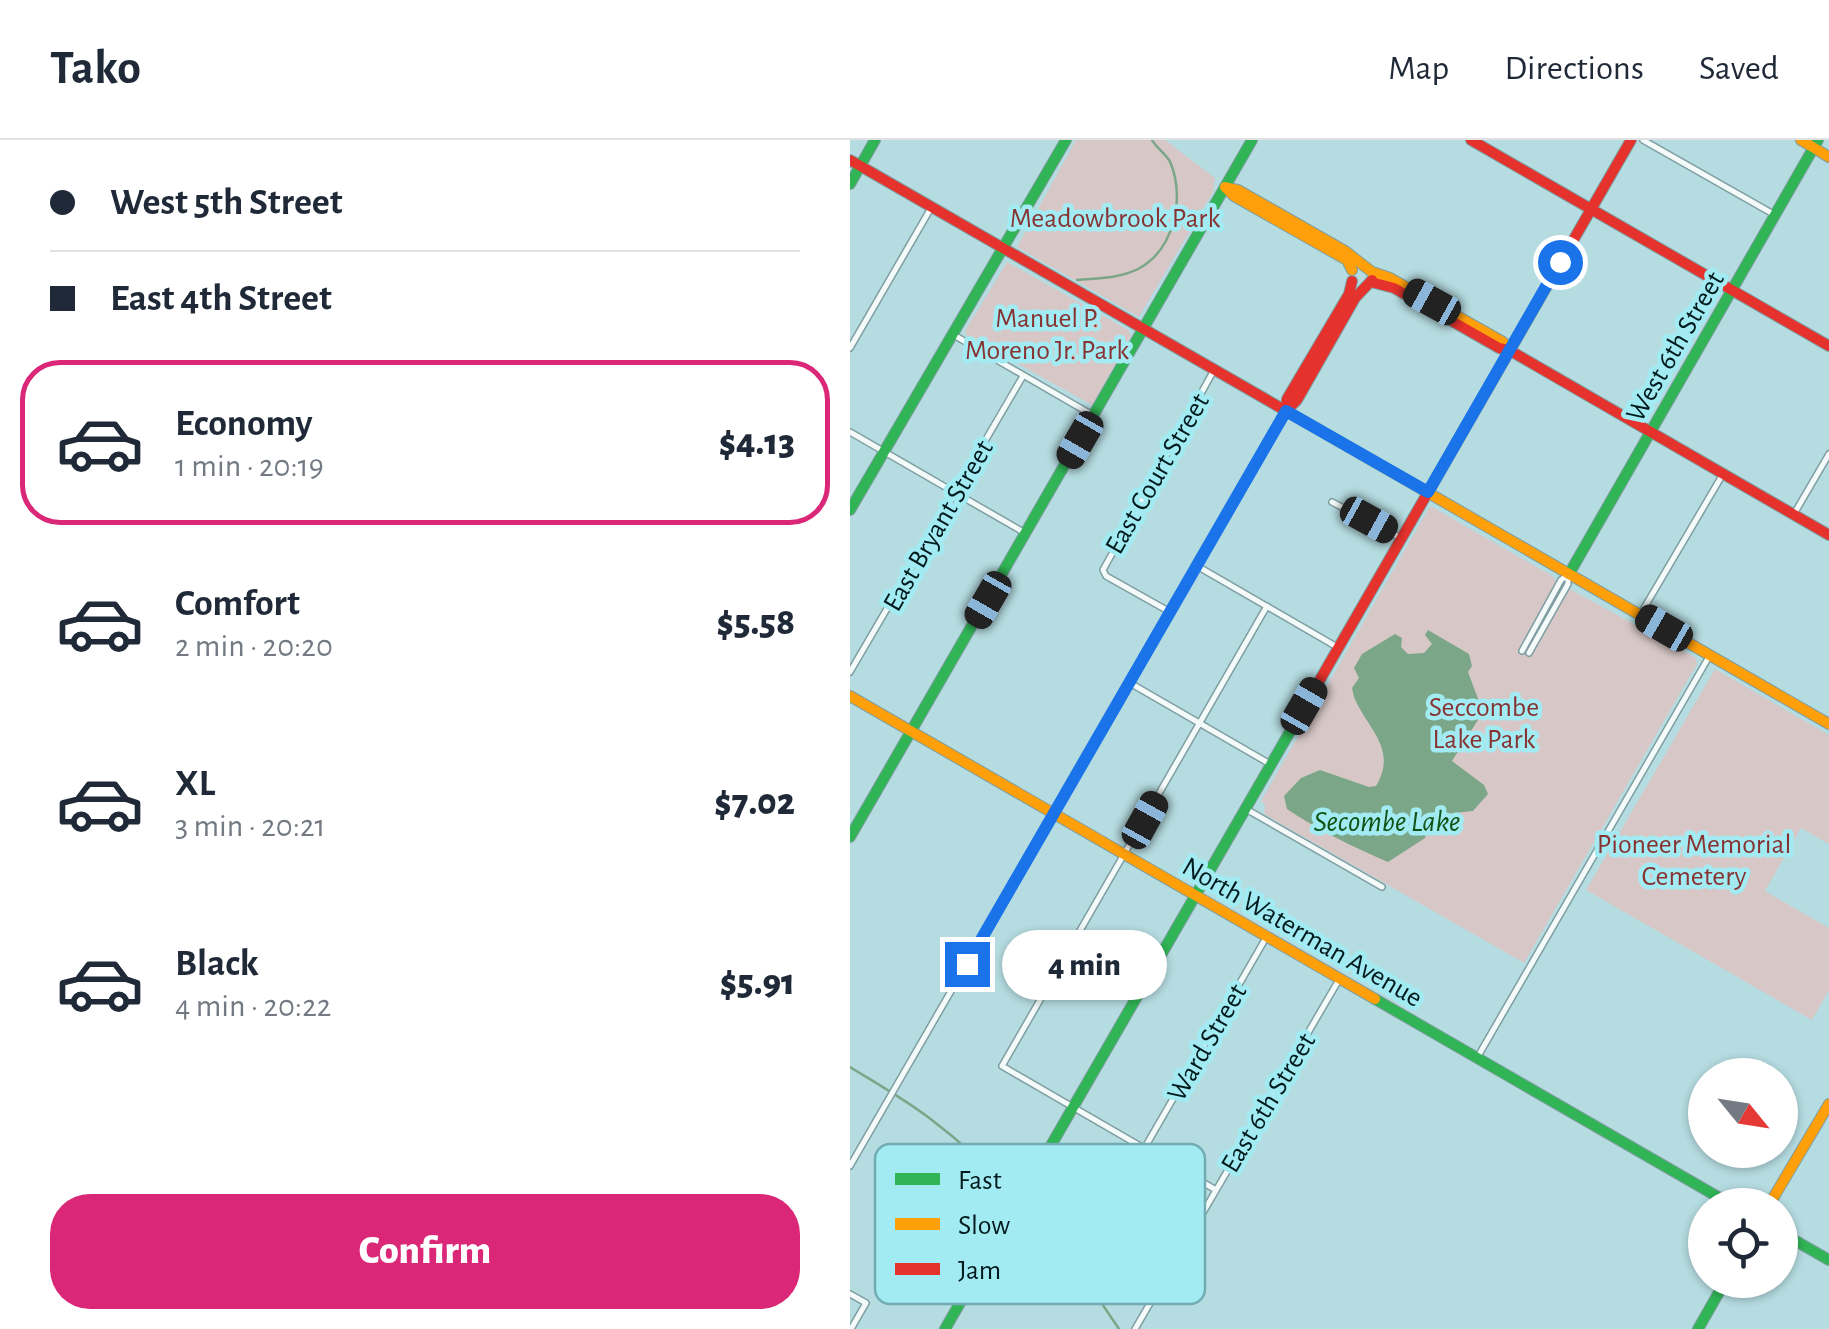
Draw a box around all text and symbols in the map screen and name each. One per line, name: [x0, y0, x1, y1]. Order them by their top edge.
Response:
text: Tako: [50, 45, 141, 93]
text: Map: [1388, 51, 1449, 86]
text: Directions: [1504, 51, 1644, 86]
text: Saved: [1699, 51, 1779, 86]
text: West 5th Street: [110, 184, 343, 222]
park label: Meadowbrook Park: [1010, 205, 1220, 233]
route start: [1538, 240, 1583, 285]
street label: West 6th Street: [1622, 267, 1730, 427]
car: [1398, 274, 1466, 330]
text: East 4th Street: [110, 280, 332, 318]
park label: Manuel P. Moreno Jr. Park: [965, 305, 1129, 365]
street label: East Court Street: [1101, 389, 1215, 559]
icon: car: [55, 398, 145, 488]
text: Economy: [175, 405, 313, 443]
car: [1052, 407, 1108, 473]
text: $4.13: [719, 424, 795, 462]
street label: East Bryant Street: [879, 436, 999, 616]
text: 1 min · 20:19: [175, 450, 324, 482]
car: [1335, 492, 1403, 548]
car: [960, 567, 1016, 633]
icon: car: [55, 578, 145, 668]
text: Comfort: [175, 585, 300, 623]
car: [1631, 600, 1697, 656]
text: $5.58: [717, 604, 795, 642]
text: 2 min · 20:20: [175, 630, 333, 662]
car: [1276, 673, 1332, 739]
park label: Seccombe Lake Park: [1429, 694, 1539, 754]
icon: car: [55, 758, 145, 848]
text: XL: [175, 765, 215, 803]
text: $7.02: [714, 784, 795, 822]
car: [1117, 786, 1173, 854]
water label: Secombe Lake: [1314, 807, 1460, 837]
text: 3 min · 20:21: [175, 810, 326, 842]
park label: Pioneer Memorial Cemetery: [1597, 831, 1791, 891]
street label: North Waterman Avenue: [1177, 853, 1427, 1013]
callout: 4 min: [1002, 929, 1167, 999]
icon: car: [55, 938, 145, 1028]
route end: [945, 942, 990, 987]
text: Black: [175, 945, 259, 983]
text: 4 min: [1048, 949, 1121, 981]
text: $5.91: [720, 964, 795, 1002]
street label: Ward Street: [1163, 980, 1252, 1106]
text: 4 min · 20:22: [175, 990, 331, 1022]
street label: East 6th Street: [1216, 1028, 1321, 1178]
north arrow: [1688, 1058, 1798, 1168]
map controls: [1688, 1058, 1798, 1298]
legend: [875, 1144, 1205, 1304]
text: Fast: [958, 1167, 1002, 1195]
button: locate: [1688, 1188, 1798, 1298]
button: Confirm: [50, 1194, 800, 1309]
text: Slow: [958, 1212, 1010, 1240]
text: Jam: [958, 1257, 1001, 1285]

